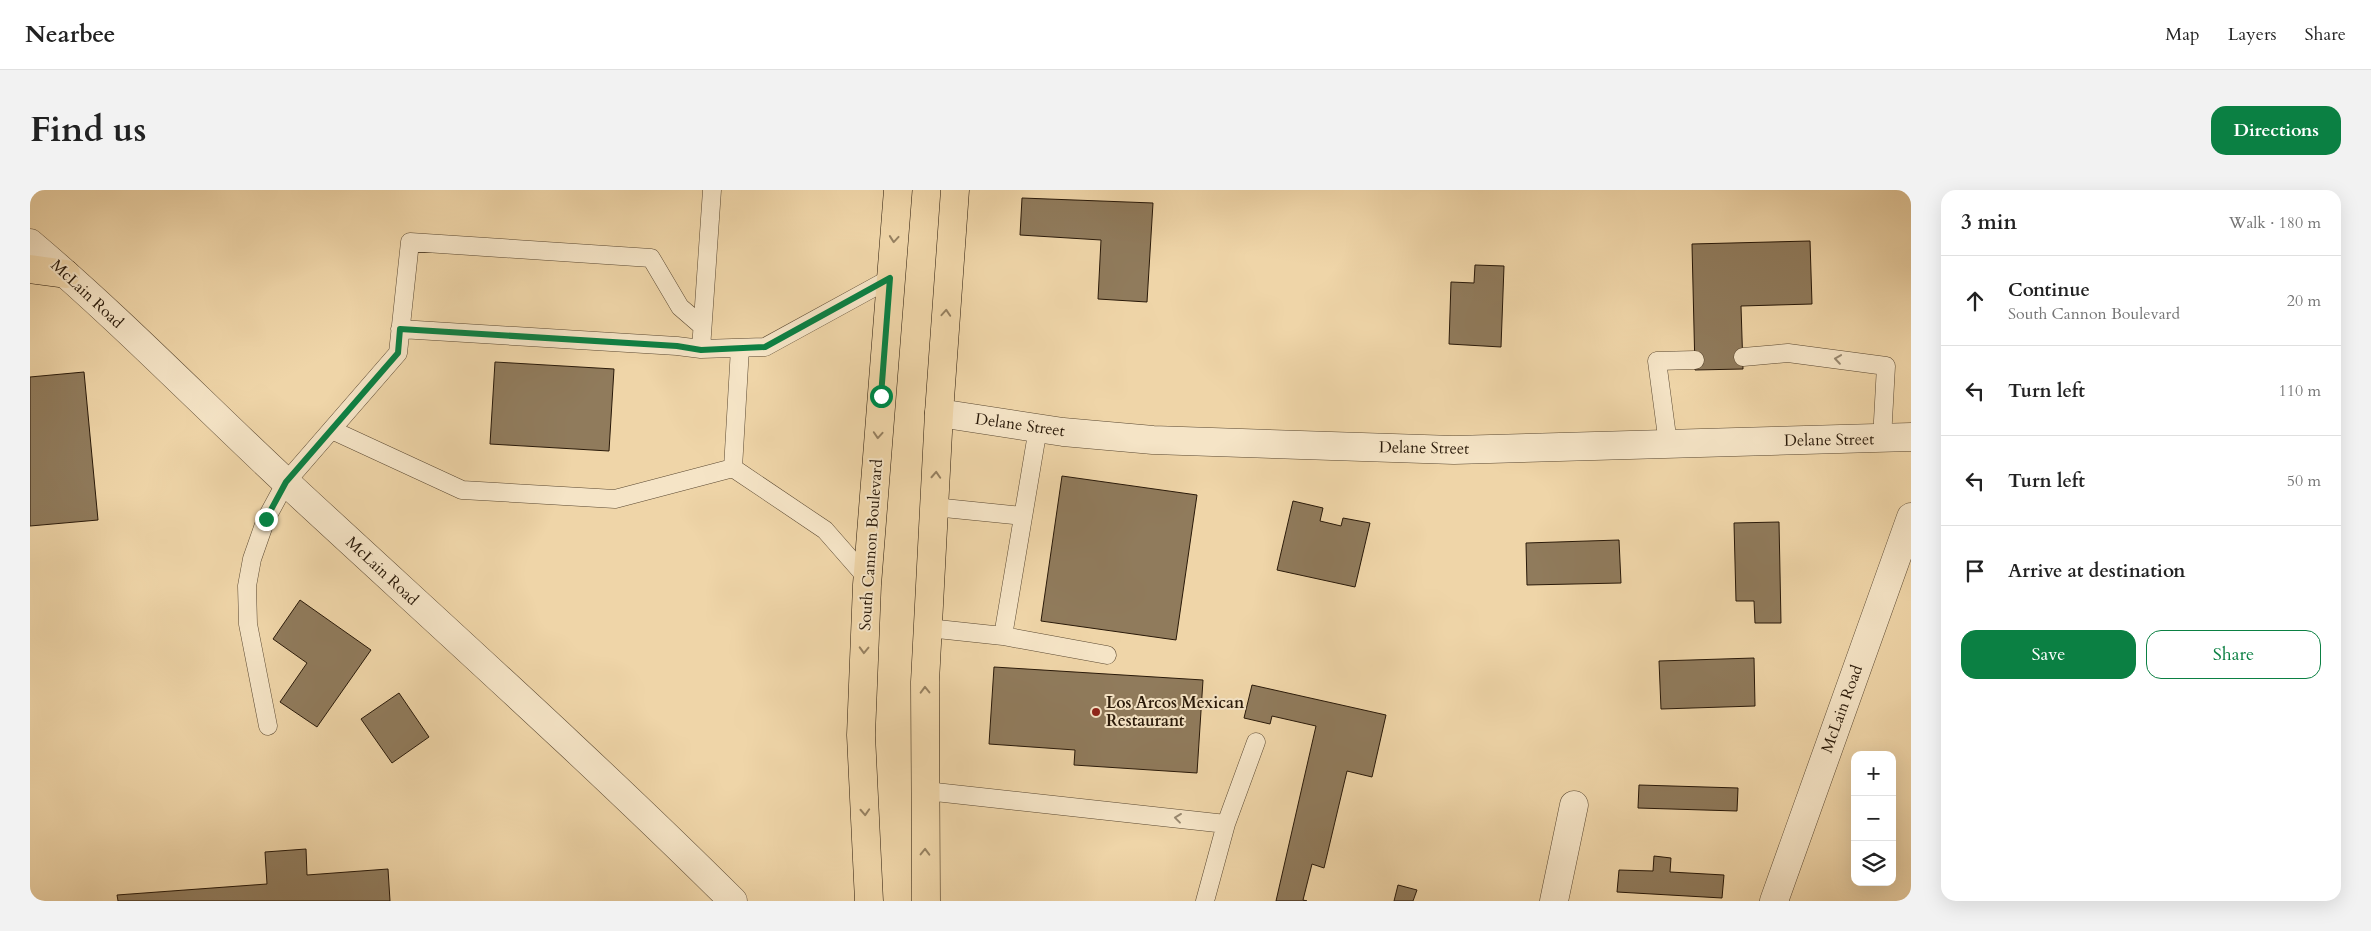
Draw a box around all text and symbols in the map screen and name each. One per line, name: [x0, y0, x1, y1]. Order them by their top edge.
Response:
text: Nearbee: [25, 18, 115, 51]
text: Map: [2165, 22, 2200, 47]
text: Layers: [2228, 22, 2277, 47]
text: Share: [2305, 22, 2346, 47]
text: Find us: [30, 106, 146, 154]
button: Directions: [2211, 106, 2341, 155]
text: 3 min: [1961, 208, 2017, 237]
text: Walk · 180 m: [2229, 212, 2321, 234]
one-way arrow: [889, 235, 900, 243]
street label: McLain Road: [46, 255, 129, 334]
text: Continue: [2008, 277, 2090, 303]
icon: ahead: [1961, 287, 1989, 315]
text: 20 m: [2287, 290, 2321, 312]
text: South Cannon Boulevard: [2008, 303, 2180, 325]
one-way arrow: [941, 309, 952, 317]
one-way arrow: [1834, 354, 1842, 364]
icon: left: [1961, 377, 1989, 405]
text: Turn left: [2008, 378, 2085, 404]
text: 110 m: [2279, 380, 2321, 402]
route start: [870, 385, 893, 408]
street label: Delane Street: [974, 408, 1066, 442]
street label: Delane Street: [1784, 428, 1874, 452]
one-way arrow: [873, 432, 884, 440]
street label: Delane Street: [1379, 436, 1469, 460]
street label: South Cannon Boulevard: [854, 458, 888, 632]
icon: left: [1961, 467, 1989, 495]
text: Turn left: [2008, 468, 2085, 494]
text: 50 m: [2287, 470, 2321, 492]
one-way arrow: [930, 471, 941, 479]
route end: [255, 508, 278, 531]
street label: McLain Road: [341, 532, 424, 611]
icon: arrive: [1961, 557, 1989, 585]
text: Arrive at destination: [2008, 558, 2185, 584]
button: Save: [1961, 630, 2136, 679]
button: Share: [2146, 630, 2321, 679]
one-way arrow: [859, 646, 870, 654]
street label: McLain Road: [1816, 662, 1868, 756]
one-way arrow: [920, 686, 930, 694]
place label: Los Arcos Mexican Restaurant: [1106, 692, 1245, 732]
marker: Los Arcos Mexican Restaurant: [1090, 706, 1102, 718]
map controls: [1851, 751, 1896, 886]
button: +: [1851, 751, 1896, 796]
button: −: [1851, 796, 1896, 841]
one-way arrow: [859, 809, 870, 817]
one-way arrow: [1173, 813, 1181, 824]
button: layers: [1851, 841, 1896, 886]
one-way arrow: [920, 848, 930, 856]

